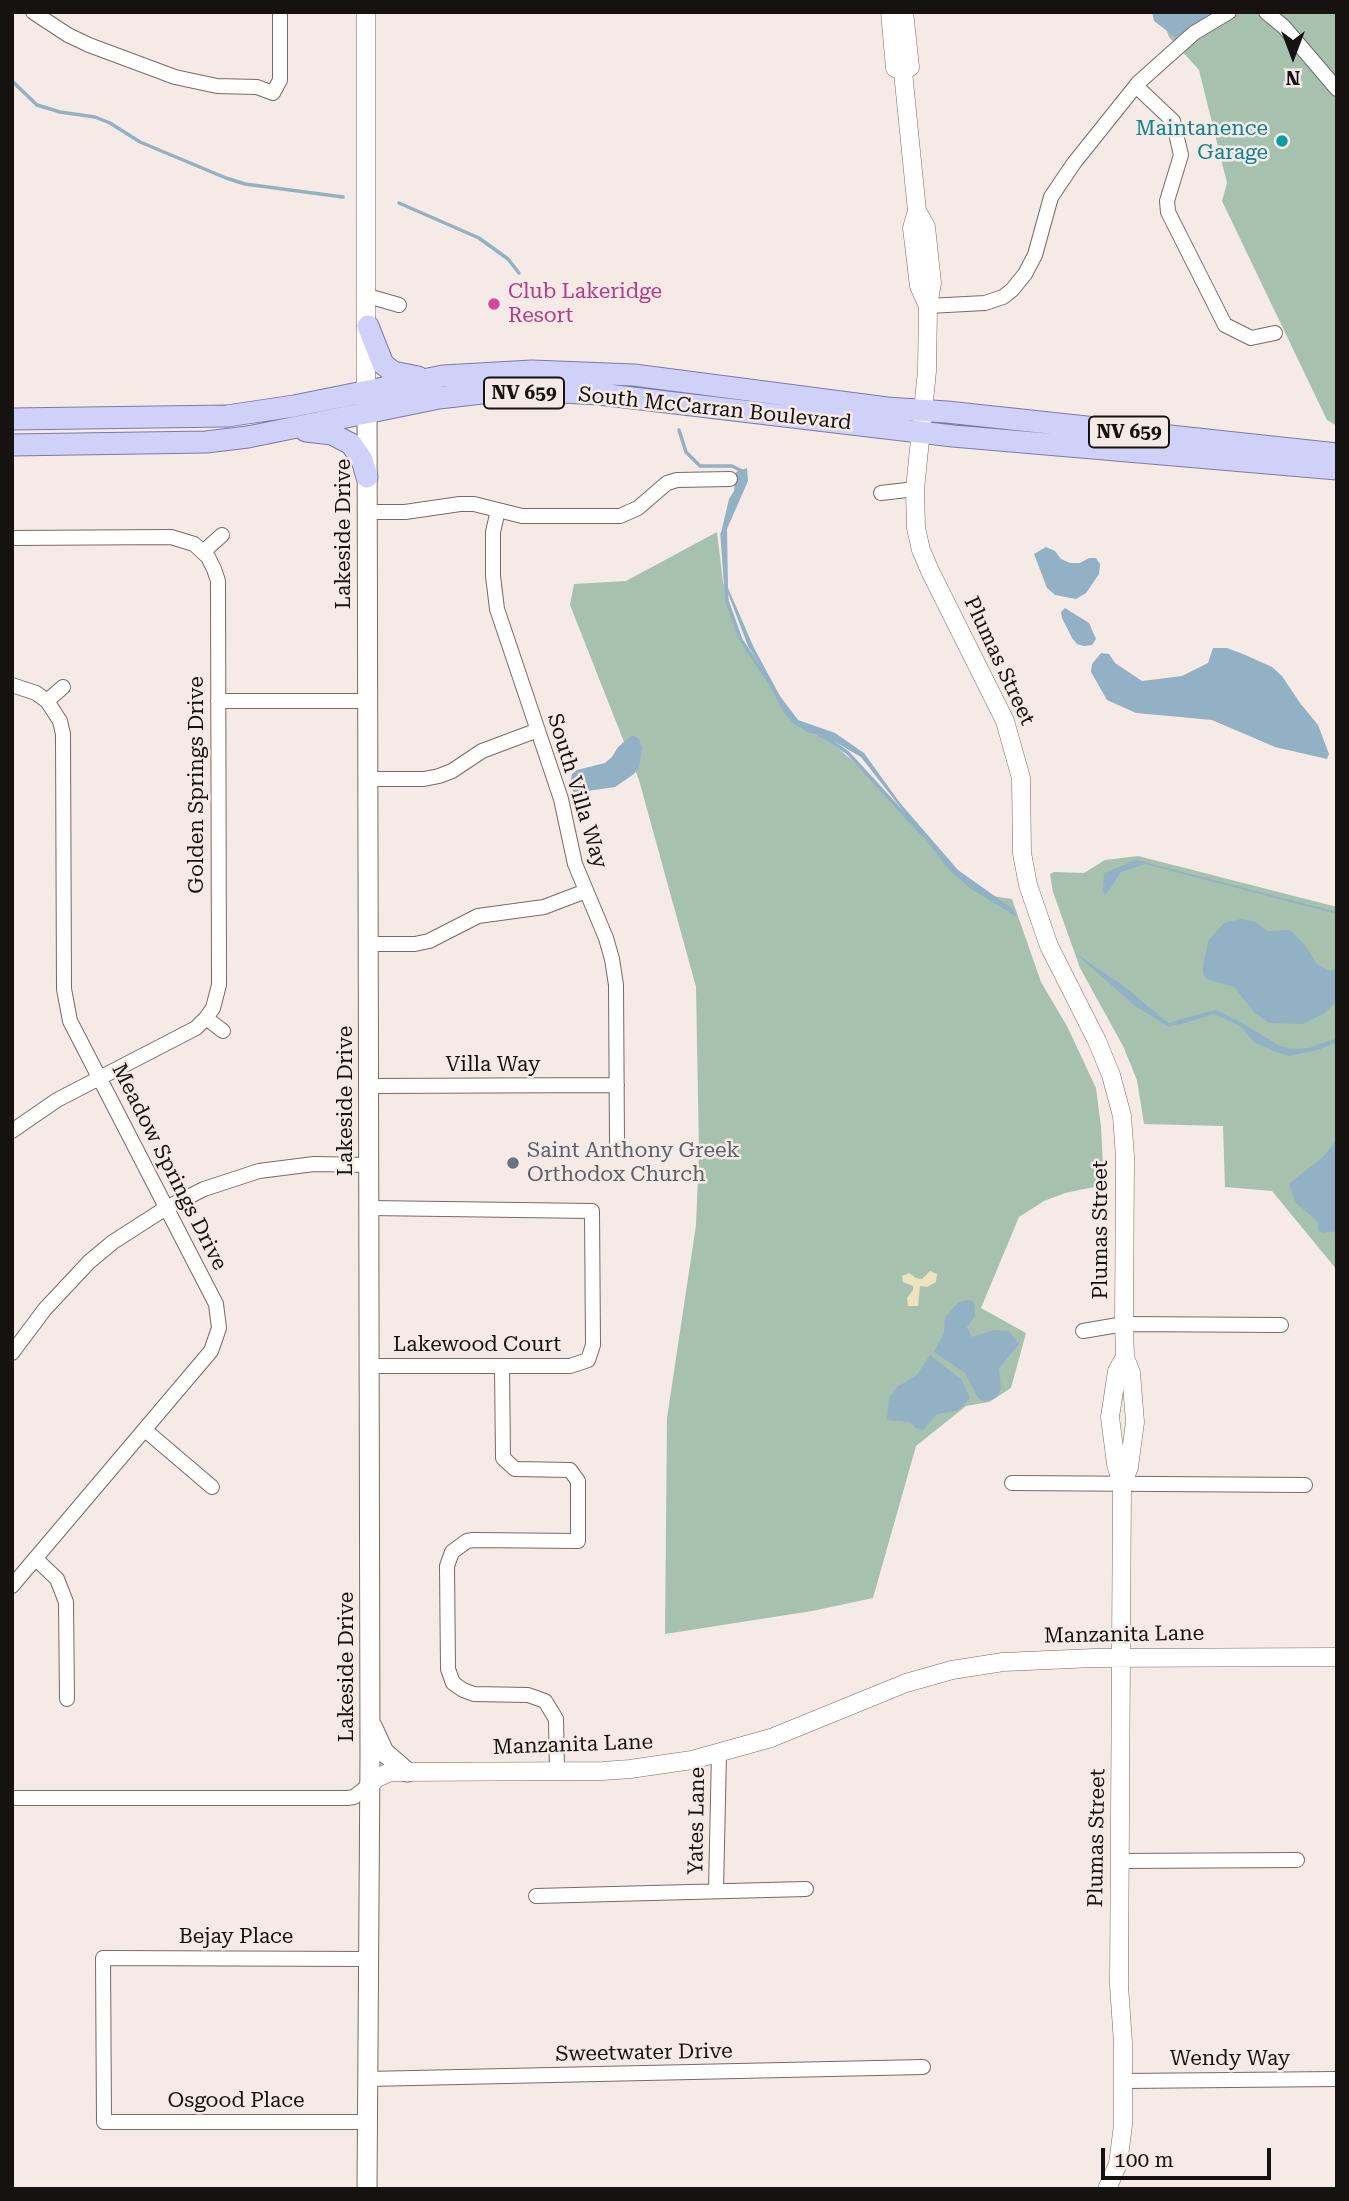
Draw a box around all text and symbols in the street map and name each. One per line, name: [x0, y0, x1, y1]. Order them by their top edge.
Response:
north arrow: [1258, 21, 1328, 91]
text: N: [1286, 66, 1300, 89]
place label: Maintanence Garage: [1136, 116, 1268, 166]
marker: Maintanence Garage: [1274, 133, 1290, 149]
place label: Club Lakeridge Resort: [508, 279, 662, 329]
marker: Club Lakeridge Resort: [486, 296, 502, 312]
road number: NV 659: [484, 378, 564, 408]
street label: South McCarran Boulevard: [577, 382, 853, 436]
road number: NV 659: [1089, 416, 1169, 448]
street label: Lakeside Drive: [331, 459, 357, 609]
street label: Plumas Street: [958, 593, 1040, 729]
street label: Golden Springs Drive: [184, 676, 210, 894]
street label: South Villa Way: [541, 710, 613, 872]
street label: Lakeside Drive: [333, 1026, 359, 1176]
street label: Villa Way: [446, 1052, 540, 1078]
street label: Meadow Springs Drive: [106, 1059, 232, 1275]
place label: Saint Anthony Greek Orthodox Church: [527, 1138, 740, 1188]
marker: Saint Anthony Greek Orthodox Church: [505, 1155, 521, 1171]
street label: Plumas Street: [1088, 1161, 1114, 1299]
street label: Lakewood Court: [393, 1332, 561, 1358]
street label: Lakeside Drive: [334, 1592, 360, 1742]
street label: Manzanita Lane: [1044, 1621, 1204, 1649]
street label: Manzanita Lane: [492, 1730, 654, 1760]
street label: Yates Lane: [683, 1767, 711, 1875]
street label: Plumas Street: [1083, 1768, 1111, 1908]
street label: Bejay Place: [179, 1924, 293, 1950]
street label: Sweetwater Drive: [555, 2039, 733, 2067]
street label: Wendy Way: [1170, 2046, 1290, 2072]
street label: Osgood Place: [168, 2088, 304, 2114]
scale bar: [1104, 2134, 1274, 2178]
text: 100 m: [1114, 2148, 1174, 2172]

